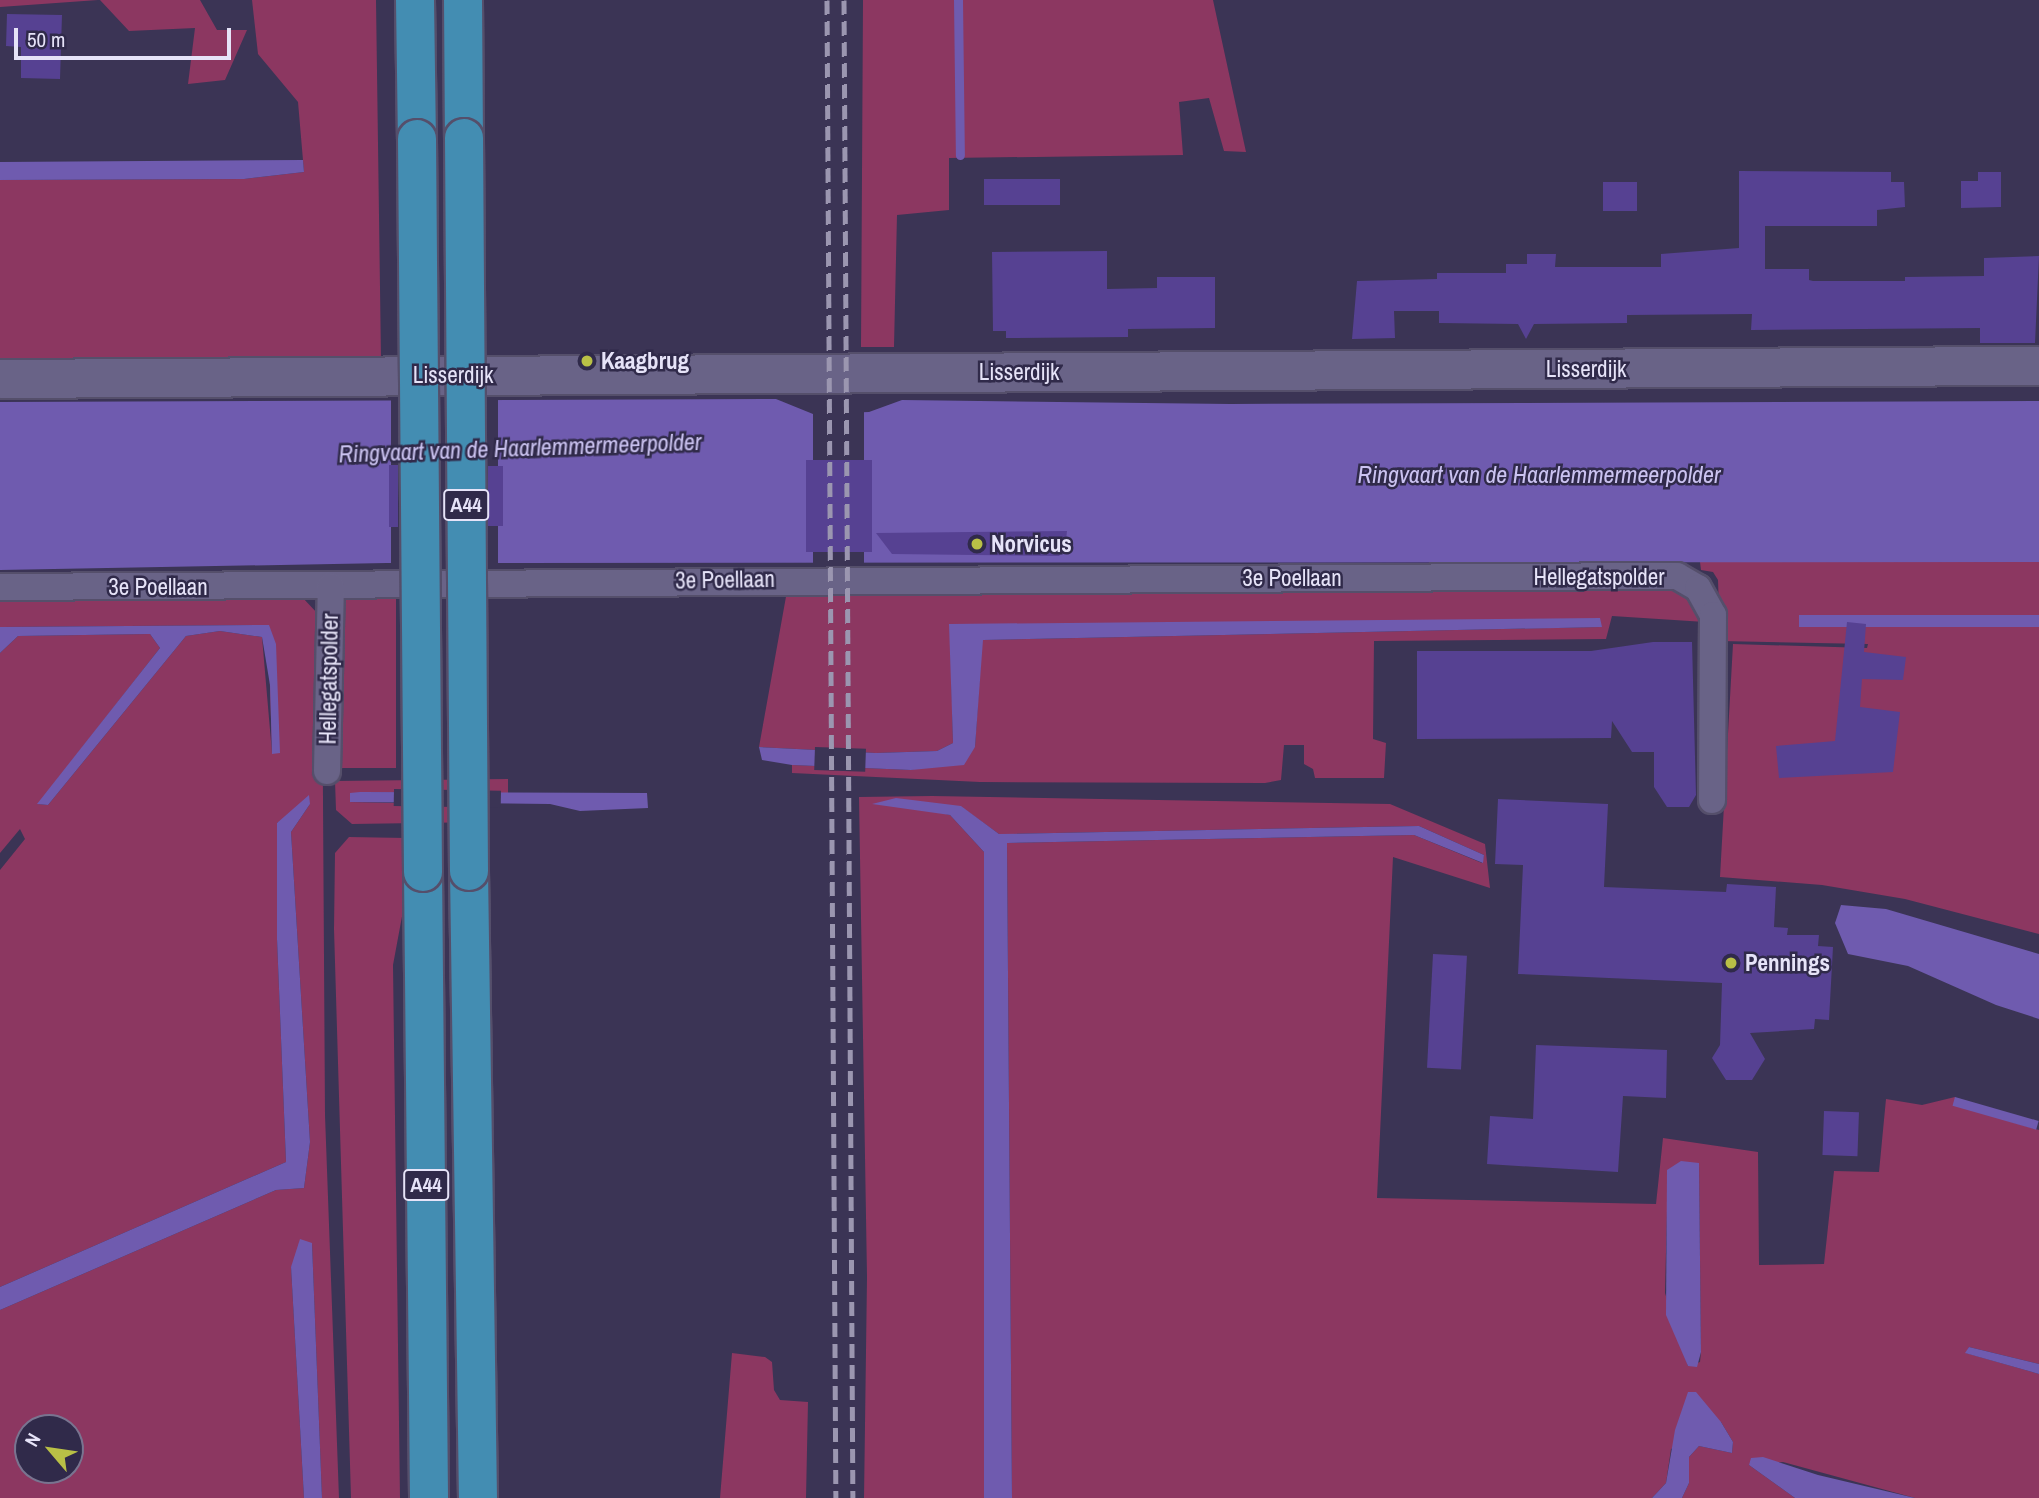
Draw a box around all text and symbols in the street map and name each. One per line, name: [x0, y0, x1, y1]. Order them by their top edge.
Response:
scale bar: [18, 14, 234, 58]
text: 50 m: [27, 25, 65, 54]
place label: Kaagbrug: [601, 347, 689, 375]
marker: Kaagbrug: [579, 353, 595, 369]
street label: Lisserdijk: [1546, 355, 1626, 383]
street label: Lisserdijk: [979, 358, 1059, 386]
street label: Lisserdijk: [413, 361, 493, 389]
water label: Ringvaart van de Haarlemmermeerpolder: [338, 427, 702, 469]
water label: Ringvaart van de Haarlemmermeerpolder: [1357, 461, 1721, 489]
road number: A44: [442, 488, 490, 522]
place label: Norvicus: [991, 530, 1072, 558]
marker: Norvicus: [969, 536, 985, 552]
street label: Hellegatspolder: [1533, 563, 1665, 591]
street label: 3e Poellaan: [1242, 564, 1342, 592]
street label: 3e Poellaan: [675, 565, 775, 595]
street label: 3e Poellaan: [108, 573, 208, 601]
street label: Hellegatspolder: [314, 613, 344, 745]
place label: Pennings: [1745, 949, 1830, 977]
marker: Pennings: [1723, 955, 1739, 971]
road number: A44: [402, 1168, 450, 1202]
north arrow: [14, 1414, 84, 1484]
text: N: [18, 1429, 46, 1451]

